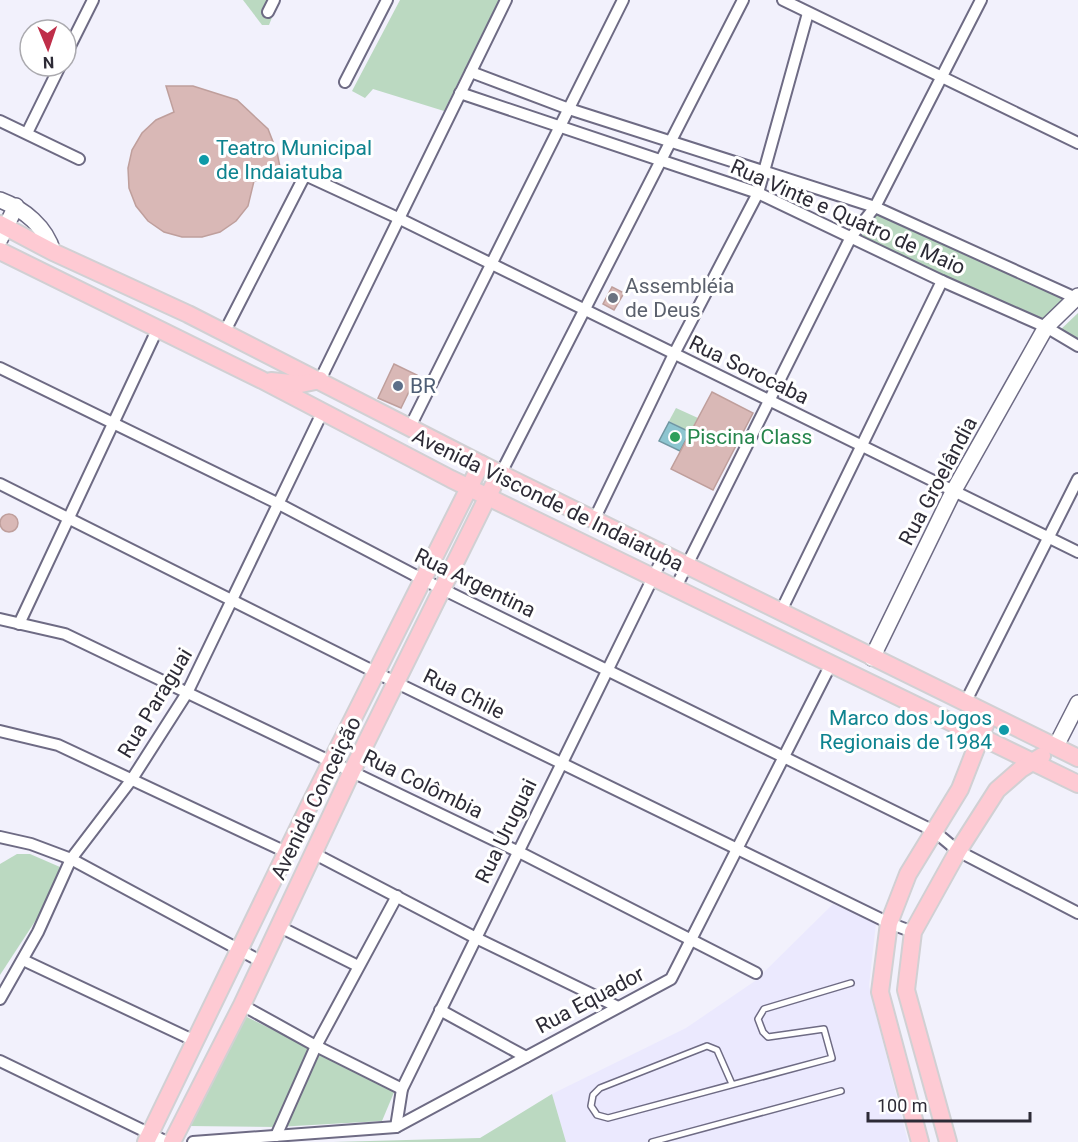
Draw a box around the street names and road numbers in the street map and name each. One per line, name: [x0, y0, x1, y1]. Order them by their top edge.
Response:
street label: Rua Vinte e Quatro de Maio: [727, 154, 969, 280]
street label: Rua Sorocaba: [685, 331, 813, 409]
street label: Rua Groelândia: [894, 413, 982, 549]
street label: Avenida Visconde de Indaiatuba: [409, 424, 687, 576]
street label: Rua Argentina: [411, 543, 539, 623]
street label: Rua Paraguai: [113, 644, 197, 762]
street label: Rua Chile: [419, 664, 509, 724]
street label: Avenida Conceição: [266, 713, 366, 883]
street label: Rua Colômbia: [359, 745, 487, 823]
street label: Rua Uruguai: [470, 775, 542, 887]
street label: Rua Equador: [532, 962, 648, 1038]

